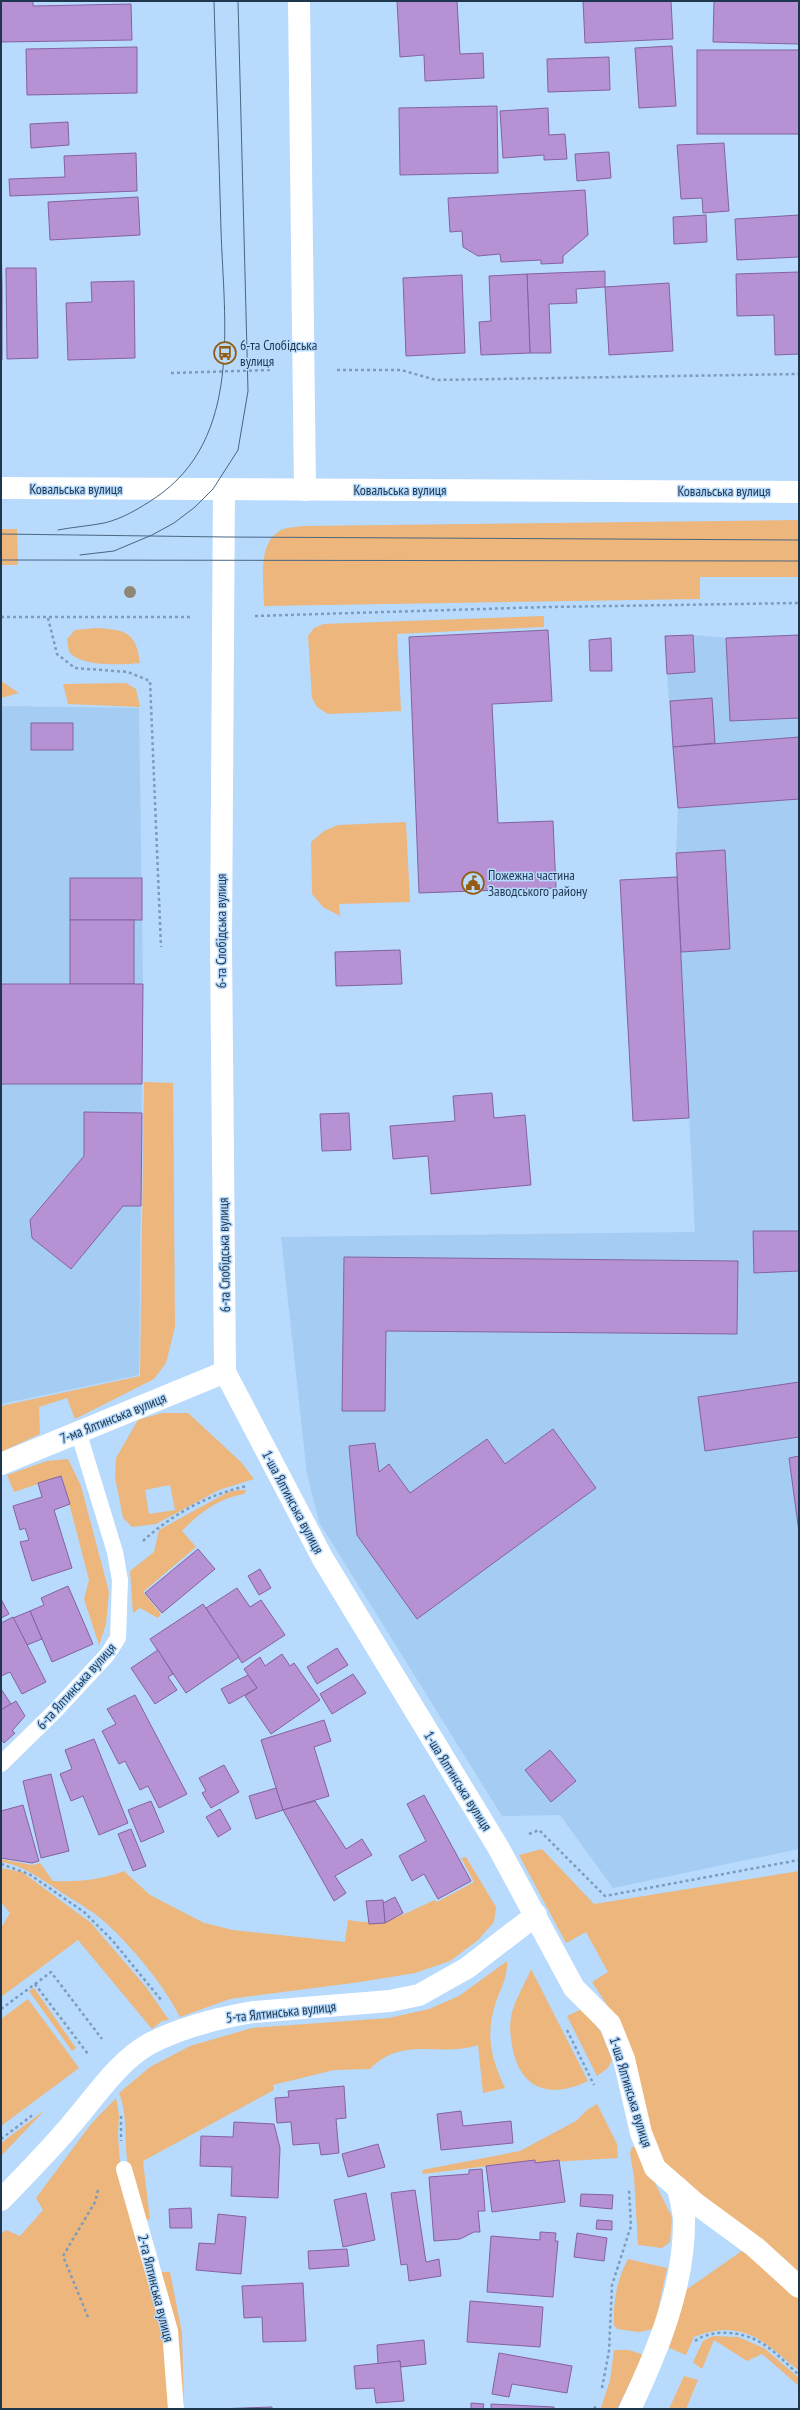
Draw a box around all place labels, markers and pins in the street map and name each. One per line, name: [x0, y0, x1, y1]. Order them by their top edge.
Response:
place label: 6-та Слобідська вулиця: [240, 336, 317, 370]
bus stop icon: 6-та Слобідська вулиця: [212, 340, 238, 366]
place label: Пожежна частина Заводського району: [488, 866, 588, 900]
public building icon: Пожежна частина Заводського району: [460, 870, 486, 896]

